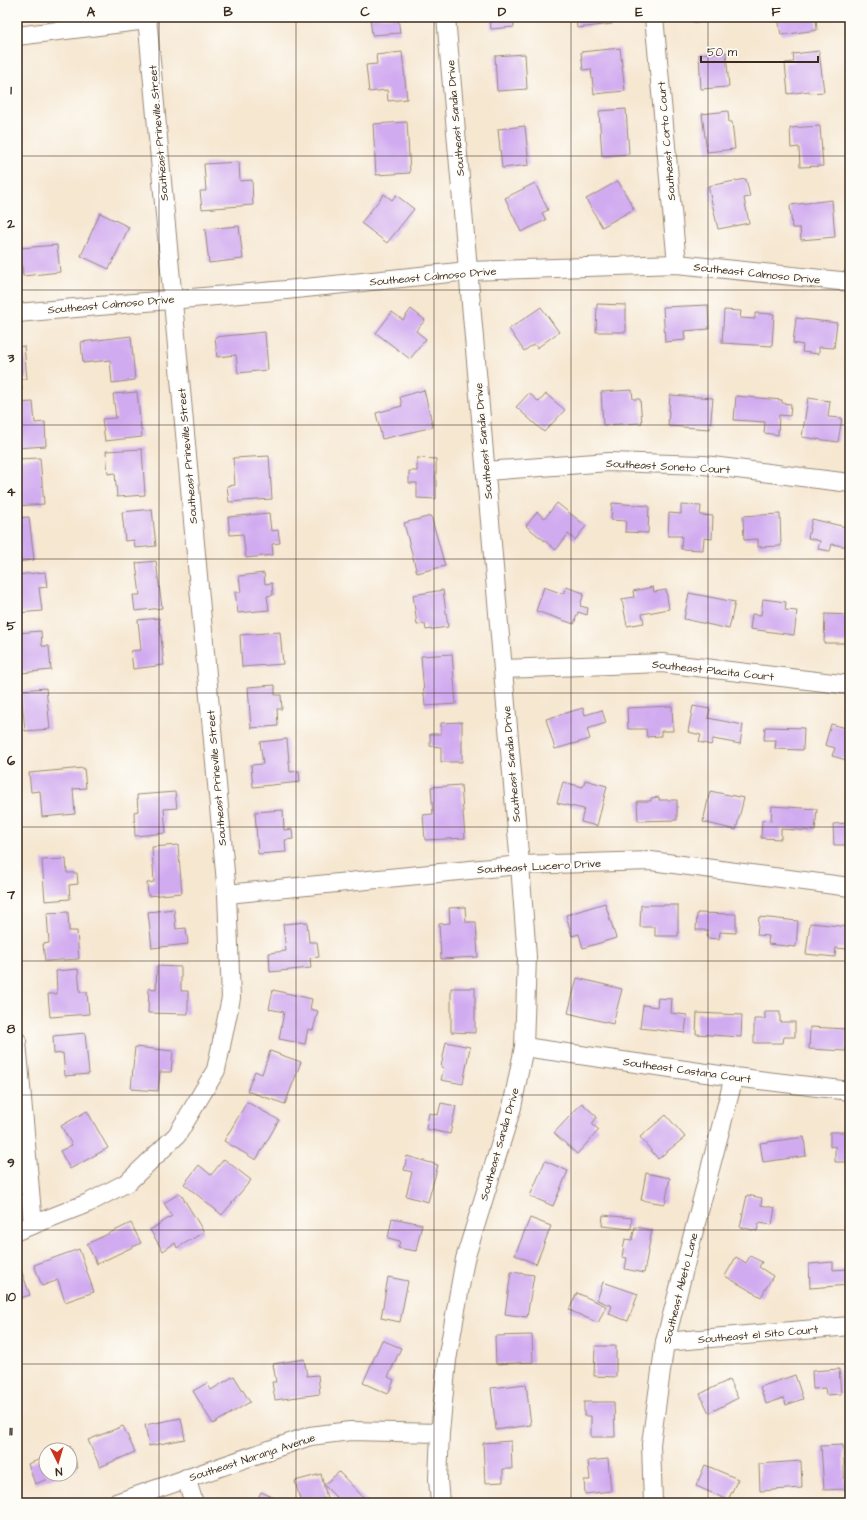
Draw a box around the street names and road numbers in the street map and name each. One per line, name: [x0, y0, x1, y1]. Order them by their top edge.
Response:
street label: Southeast Sandia Drive: [443, 59, 468, 177]
street label: Southeast Prineville Street: [145, 64, 172, 201]
street label: Southeast Corto Court: [654, 80, 679, 201]
street label: Southeast Calmoso Drive: [693, 259, 821, 288]
street label: Southeast Calmoso Drive: [369, 263, 497, 290]
street label: Southeast Calmoso Drive: [47, 291, 175, 318]
street label: Southeast Sandia Drive: [471, 382, 496, 500]
street label: Southeast Prineville Street: [174, 387, 201, 524]
street label: Southeast Soneto Court: [605, 456, 731, 477]
street label: Southeast Placita Court: [651, 657, 775, 684]
street label: Southeast Sandia Drive: [499, 705, 524, 823]
street label: Southeast Prineville Street: [203, 709, 230, 846]
street label: Southeast Lucero Drive: [477, 856, 601, 877]
street label: Southeast Castana Court: [622, 1054, 752, 1087]
street label: Southeast Sandia Drive: [476, 1086, 523, 1202]
street label: Southeast Abeto Lane: [659, 1231, 702, 1345]
street label: Southeast el Sito Court: [697, 1322, 819, 1347]
street label: Southeast Naranja Avenue: [187, 1430, 317, 1485]

